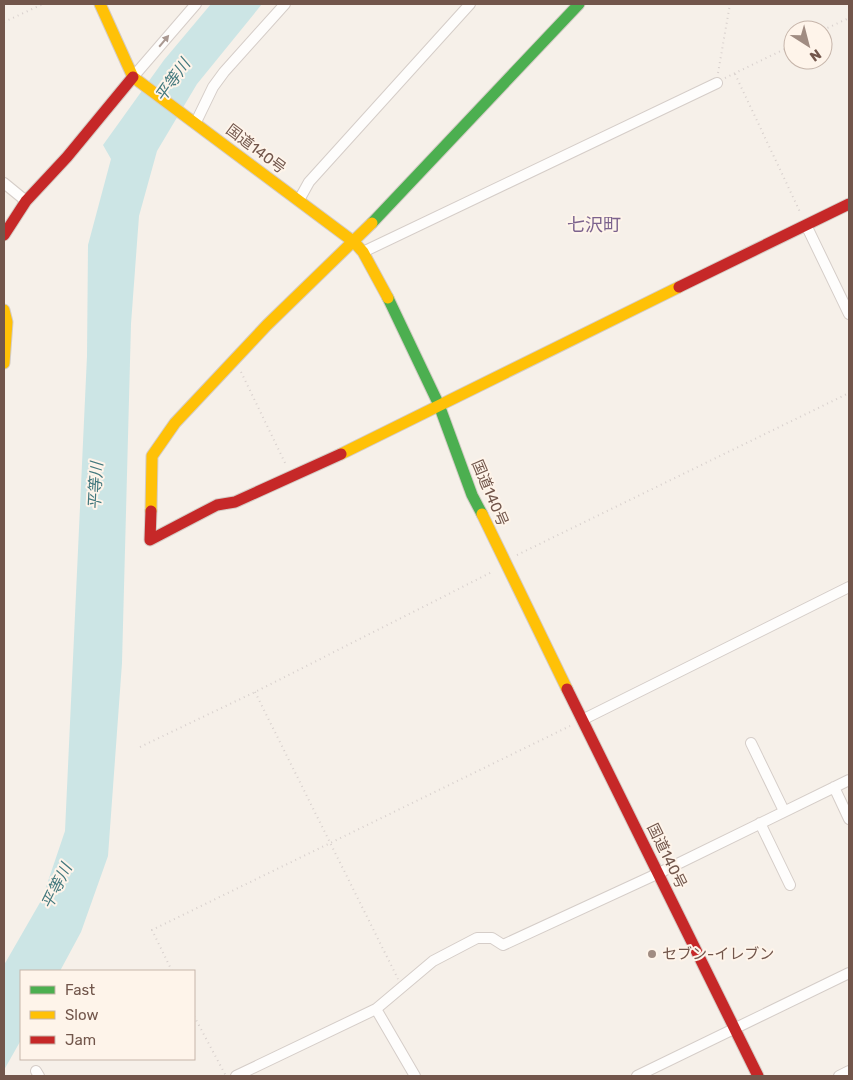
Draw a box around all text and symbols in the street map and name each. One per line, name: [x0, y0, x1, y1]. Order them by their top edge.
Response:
north arrow: [783, 20, 833, 70]
one-way arrow: [159, 34, 170, 47]
text: N: [806, 45, 824, 65]
water label: 平等川: [151, 54, 195, 105]
street label: 国道140号: [223, 121, 289, 177]
district label: 七沢町: [567, 214, 621, 236]
street label: 国道140号: [468, 457, 512, 529]
water label: 平等川: [85, 460, 106, 510]
street label: 国道140号: [644, 820, 690, 892]
water label: 平等川: [37, 859, 76, 912]
place label: セブン-イレブン: [662, 945, 774, 963]
marker: セブン-イレブン: [646, 948, 658, 960]
legend: [20, 970, 195, 1060]
text: Fast: [65, 981, 95, 999]
text: Slow: [65, 1006, 98, 1024]
text: Jam: [65, 1031, 96, 1049]

